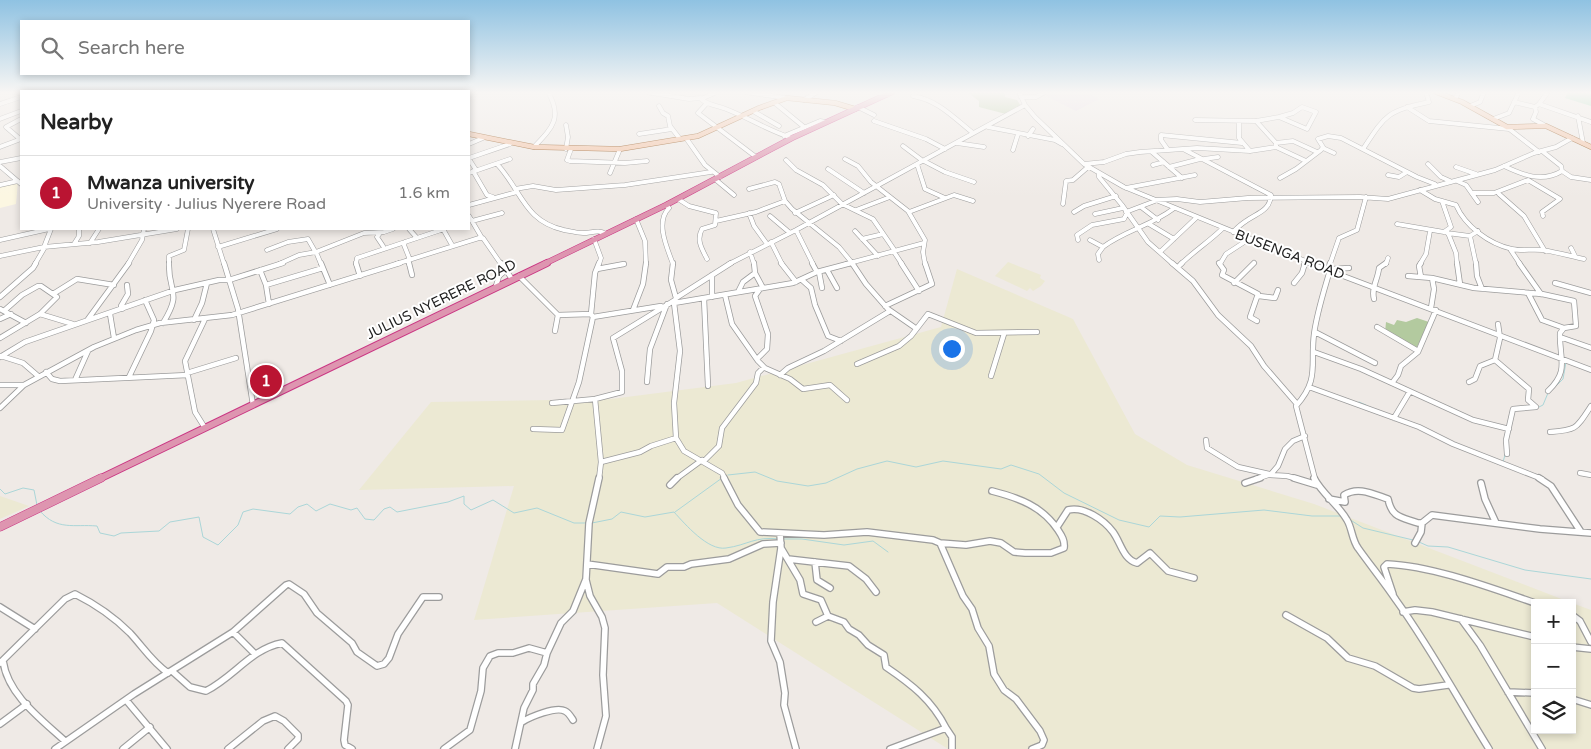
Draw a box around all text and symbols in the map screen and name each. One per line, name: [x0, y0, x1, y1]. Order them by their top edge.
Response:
search box: [20, 20, 470, 75]
icon: search: [38, 34, 66, 62]
text: Search here: [78, 37, 185, 59]
text: Nearby: [40, 110, 113, 135]
text: Mwanza university: [87, 172, 255, 194]
text: 1: [51, 183, 61, 203]
text: 1.6 km: [398, 183, 450, 203]
text: University · Julius Nyerere Road: [87, 194, 326, 214]
street label: BUSENGA ROAD: [1233, 226, 1347, 283]
street label: JULIUS NYERERE ROAD: [363, 256, 519, 343]
your location: [939, 336, 965, 362]
pin: 1: [250, 362, 282, 400]
map controls: [1531, 599, 1576, 734]
button: +: [1531, 599, 1576, 644]
button: −: [1531, 644, 1576, 689]
button: layers: [1531, 689, 1576, 734]

